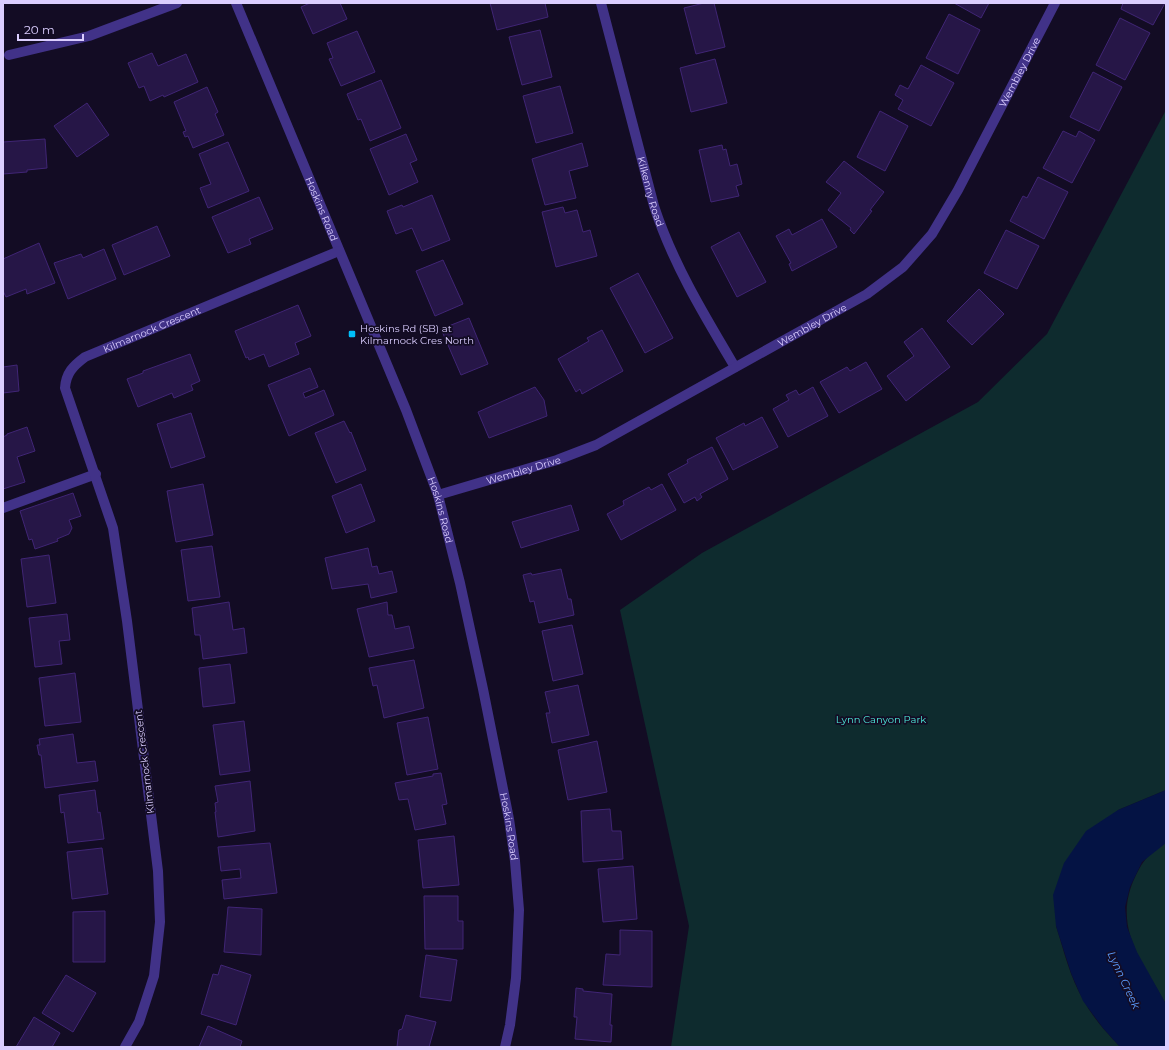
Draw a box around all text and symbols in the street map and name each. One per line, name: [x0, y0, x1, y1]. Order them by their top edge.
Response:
scale bar: [18, 16, 83, 42]
text: 20 m: [24, 22, 55, 37]
street label: Wembley Drive: [996, 35, 1043, 109]
street label: Kilkenny Road: [634, 155, 667, 228]
street label: Hoskins Road: [302, 175, 341, 243]
street label: Wembley Drive: [775, 301, 849, 350]
street label: Kilmarnock Crescent: [101, 303, 203, 356]
place label: Hoskins Rd (SB) at Kilmarnock Cres North: [360, 322, 474, 347]
marker: Hoskins Rd (SB) at Kilmarnock Cres North: [347, 329, 357, 339]
street label: Wembley Drive: [485, 453, 563, 487]
street label: Hoskins Road: [425, 475, 456, 545]
street label: Kilmarnock Crescent: [132, 709, 157, 815]
park label: Lynn Canyon Park: [836, 713, 926, 726]
street label: Hoskins Road: [497, 791, 521, 861]
water label: Lynn Creek: [1105, 949, 1144, 1012]

